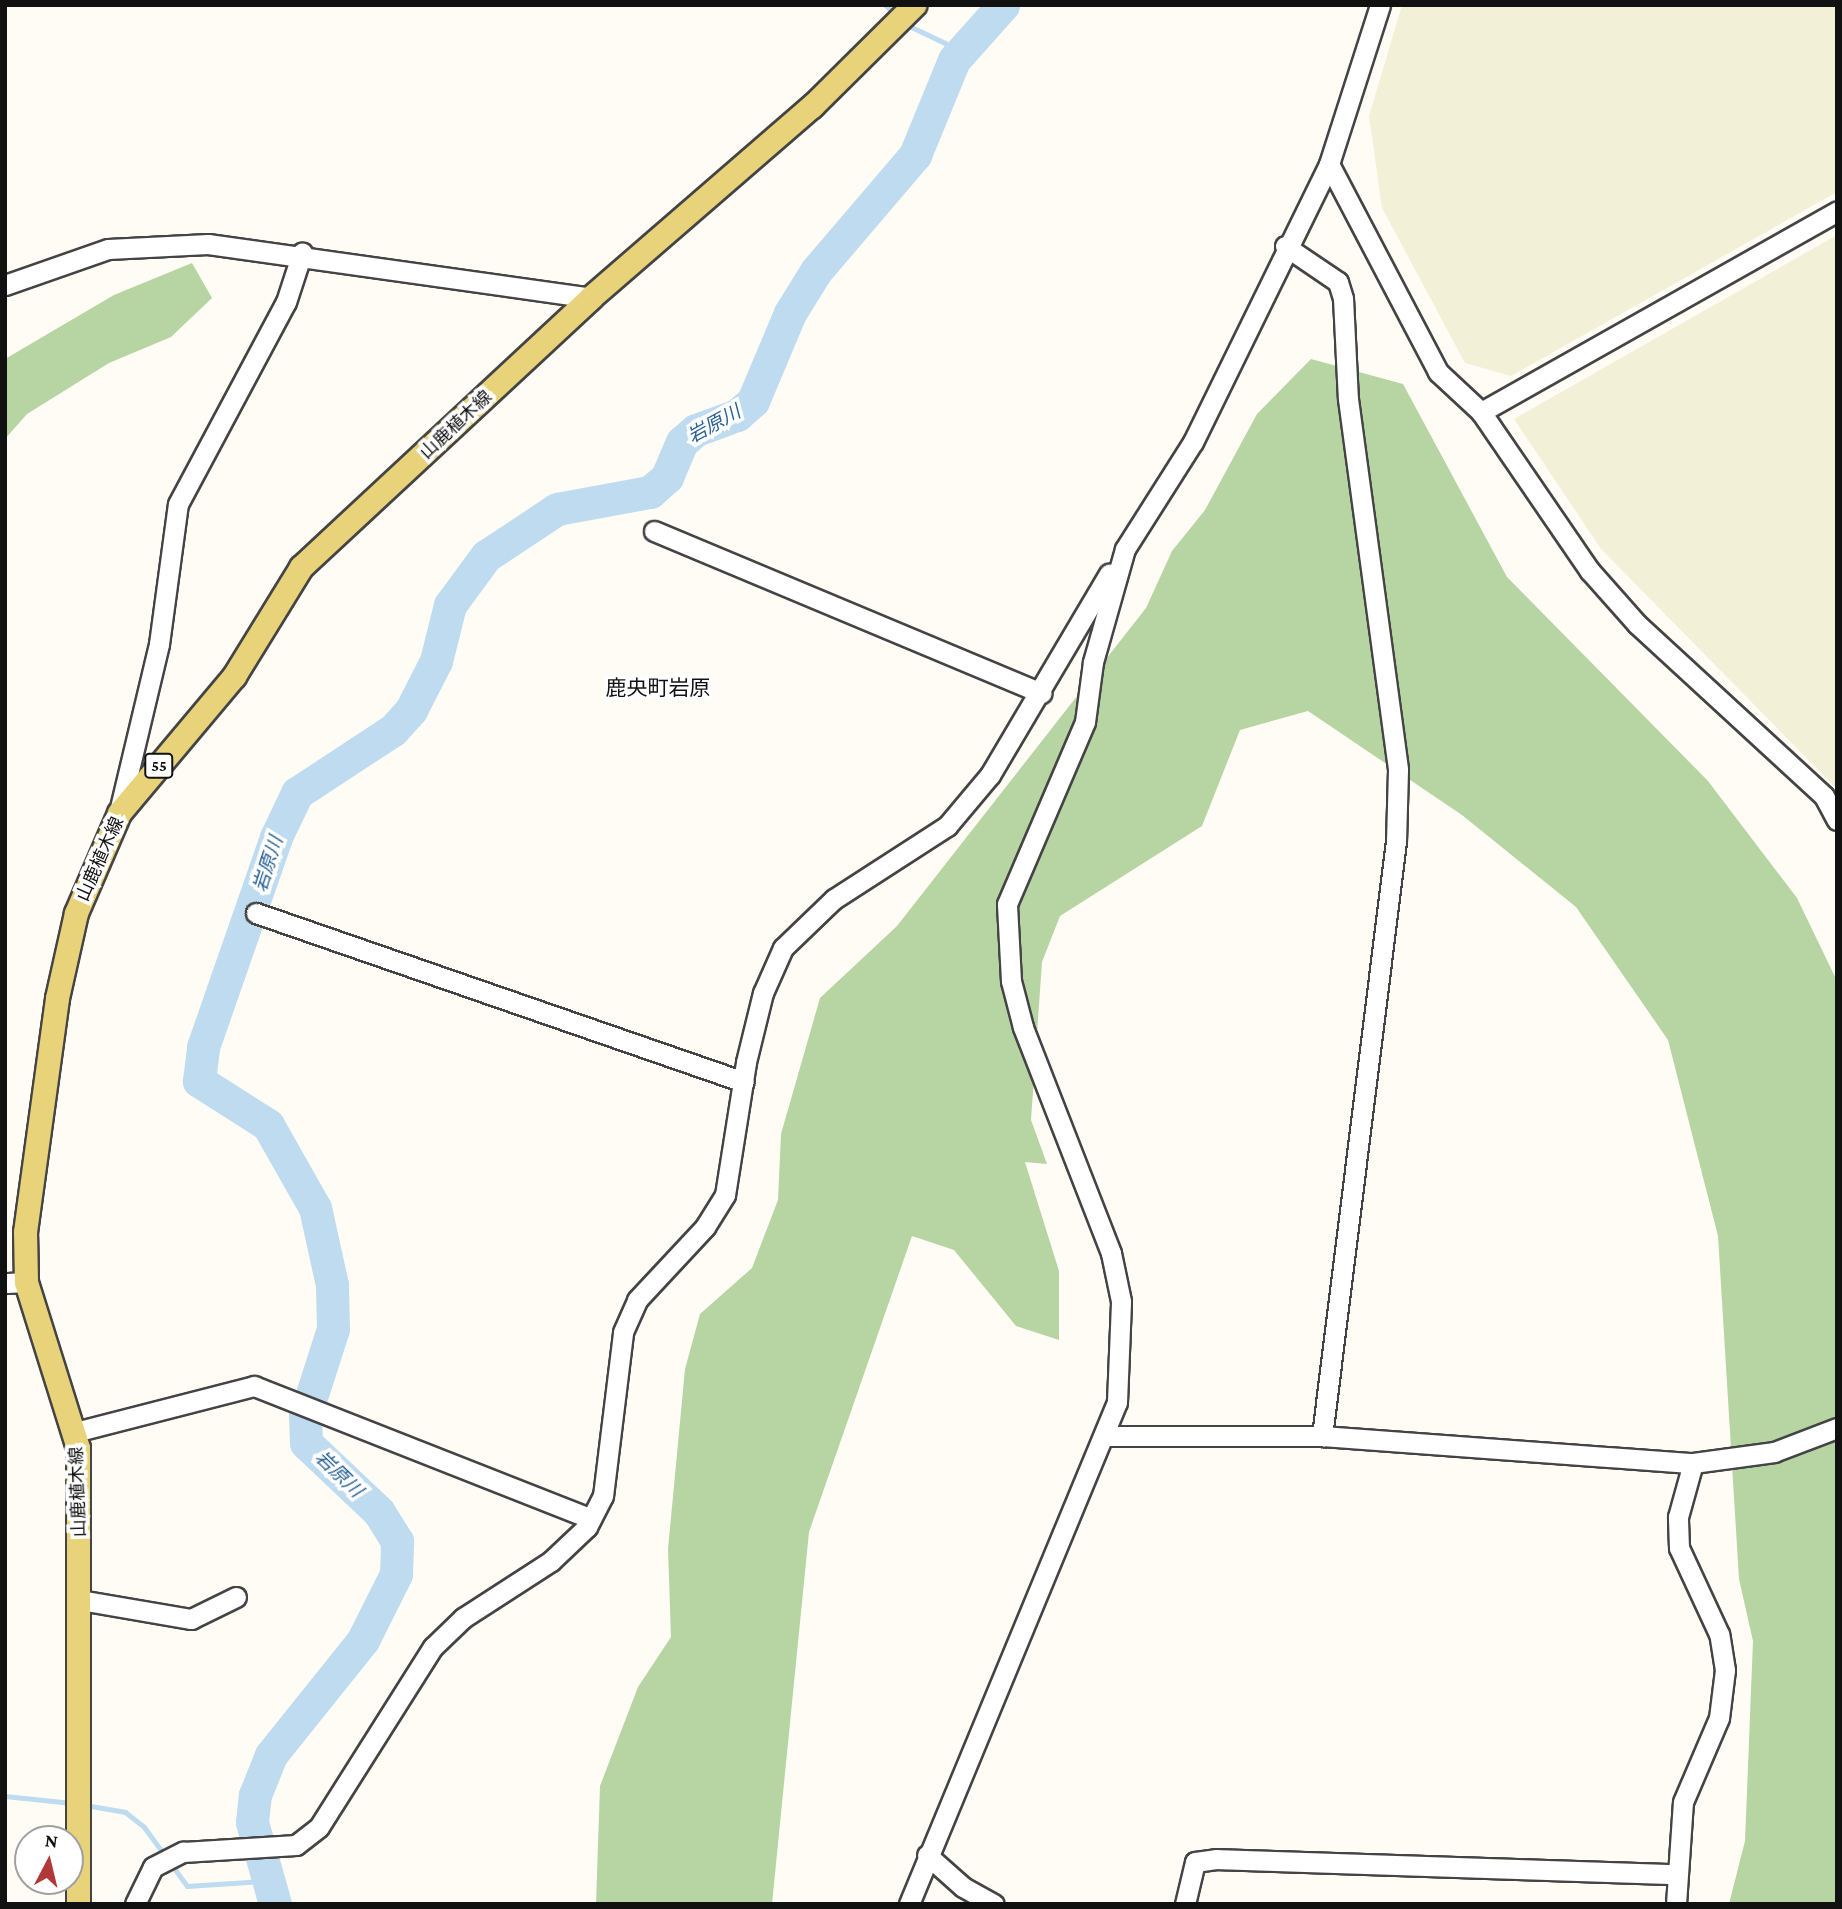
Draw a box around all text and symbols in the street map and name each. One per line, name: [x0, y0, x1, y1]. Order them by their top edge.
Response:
street label: 山鹿植木線: [416, 386, 496, 464]
water label: 岩原川: [684, 400, 744, 448]
district label: 鹿央町岩原: [606, 675, 710, 701]
road number: 55: [143, 754, 175, 778]
street label: 山鹿植木線: [72, 813, 128, 905]
water label: 岩原川: [248, 833, 288, 895]
water label: 岩原川: [311, 1446, 367, 1502]
street label: 山鹿植木線: [66, 1447, 90, 1537]
north arrow: [14, 1825, 84, 1895]
text: N: [44, 1829, 59, 1852]

